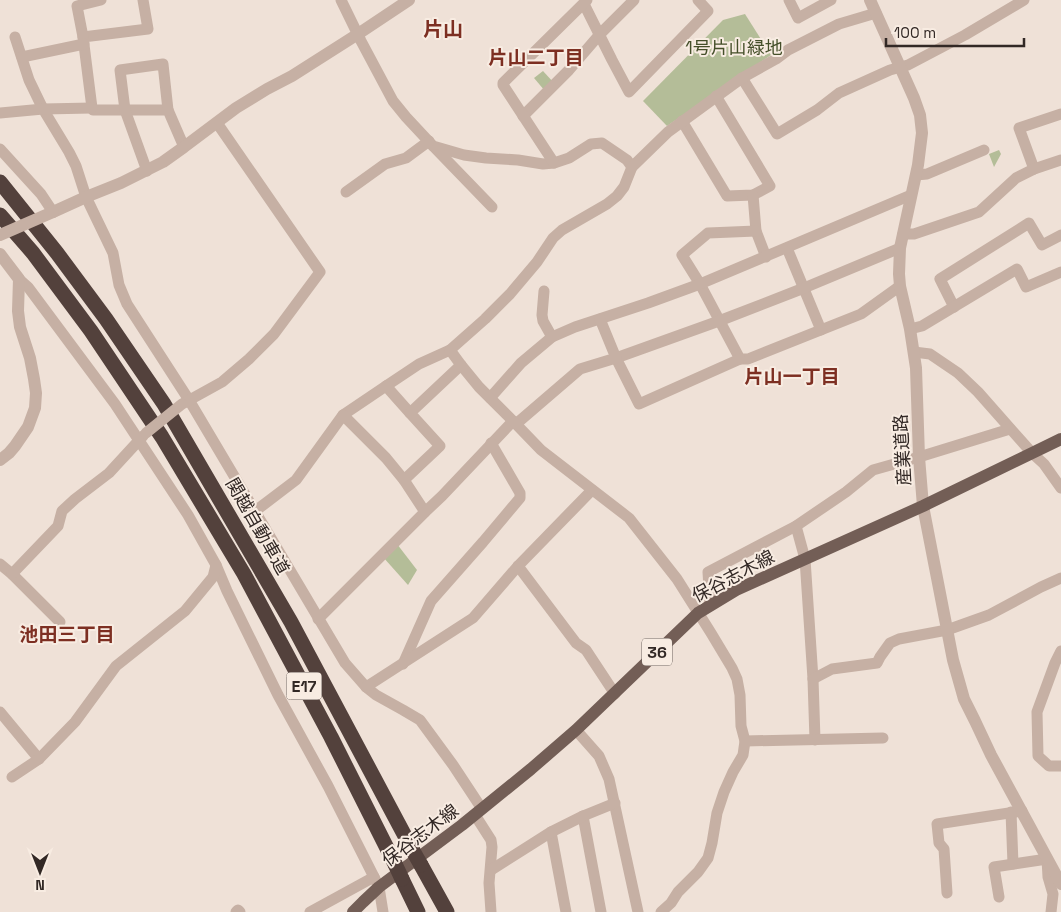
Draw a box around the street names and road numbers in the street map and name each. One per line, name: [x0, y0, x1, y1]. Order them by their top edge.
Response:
street label: 産業道路: [889, 413, 915, 487]
street label: 関越自動車道: [221, 473, 295, 579]
street label: 保谷志木線: [688, 545, 778, 607]
road number: 36: [642, 638, 672, 666]
road number: E17: [286, 672, 322, 699]
street label: 保谷志木線: [377, 799, 463, 871]

